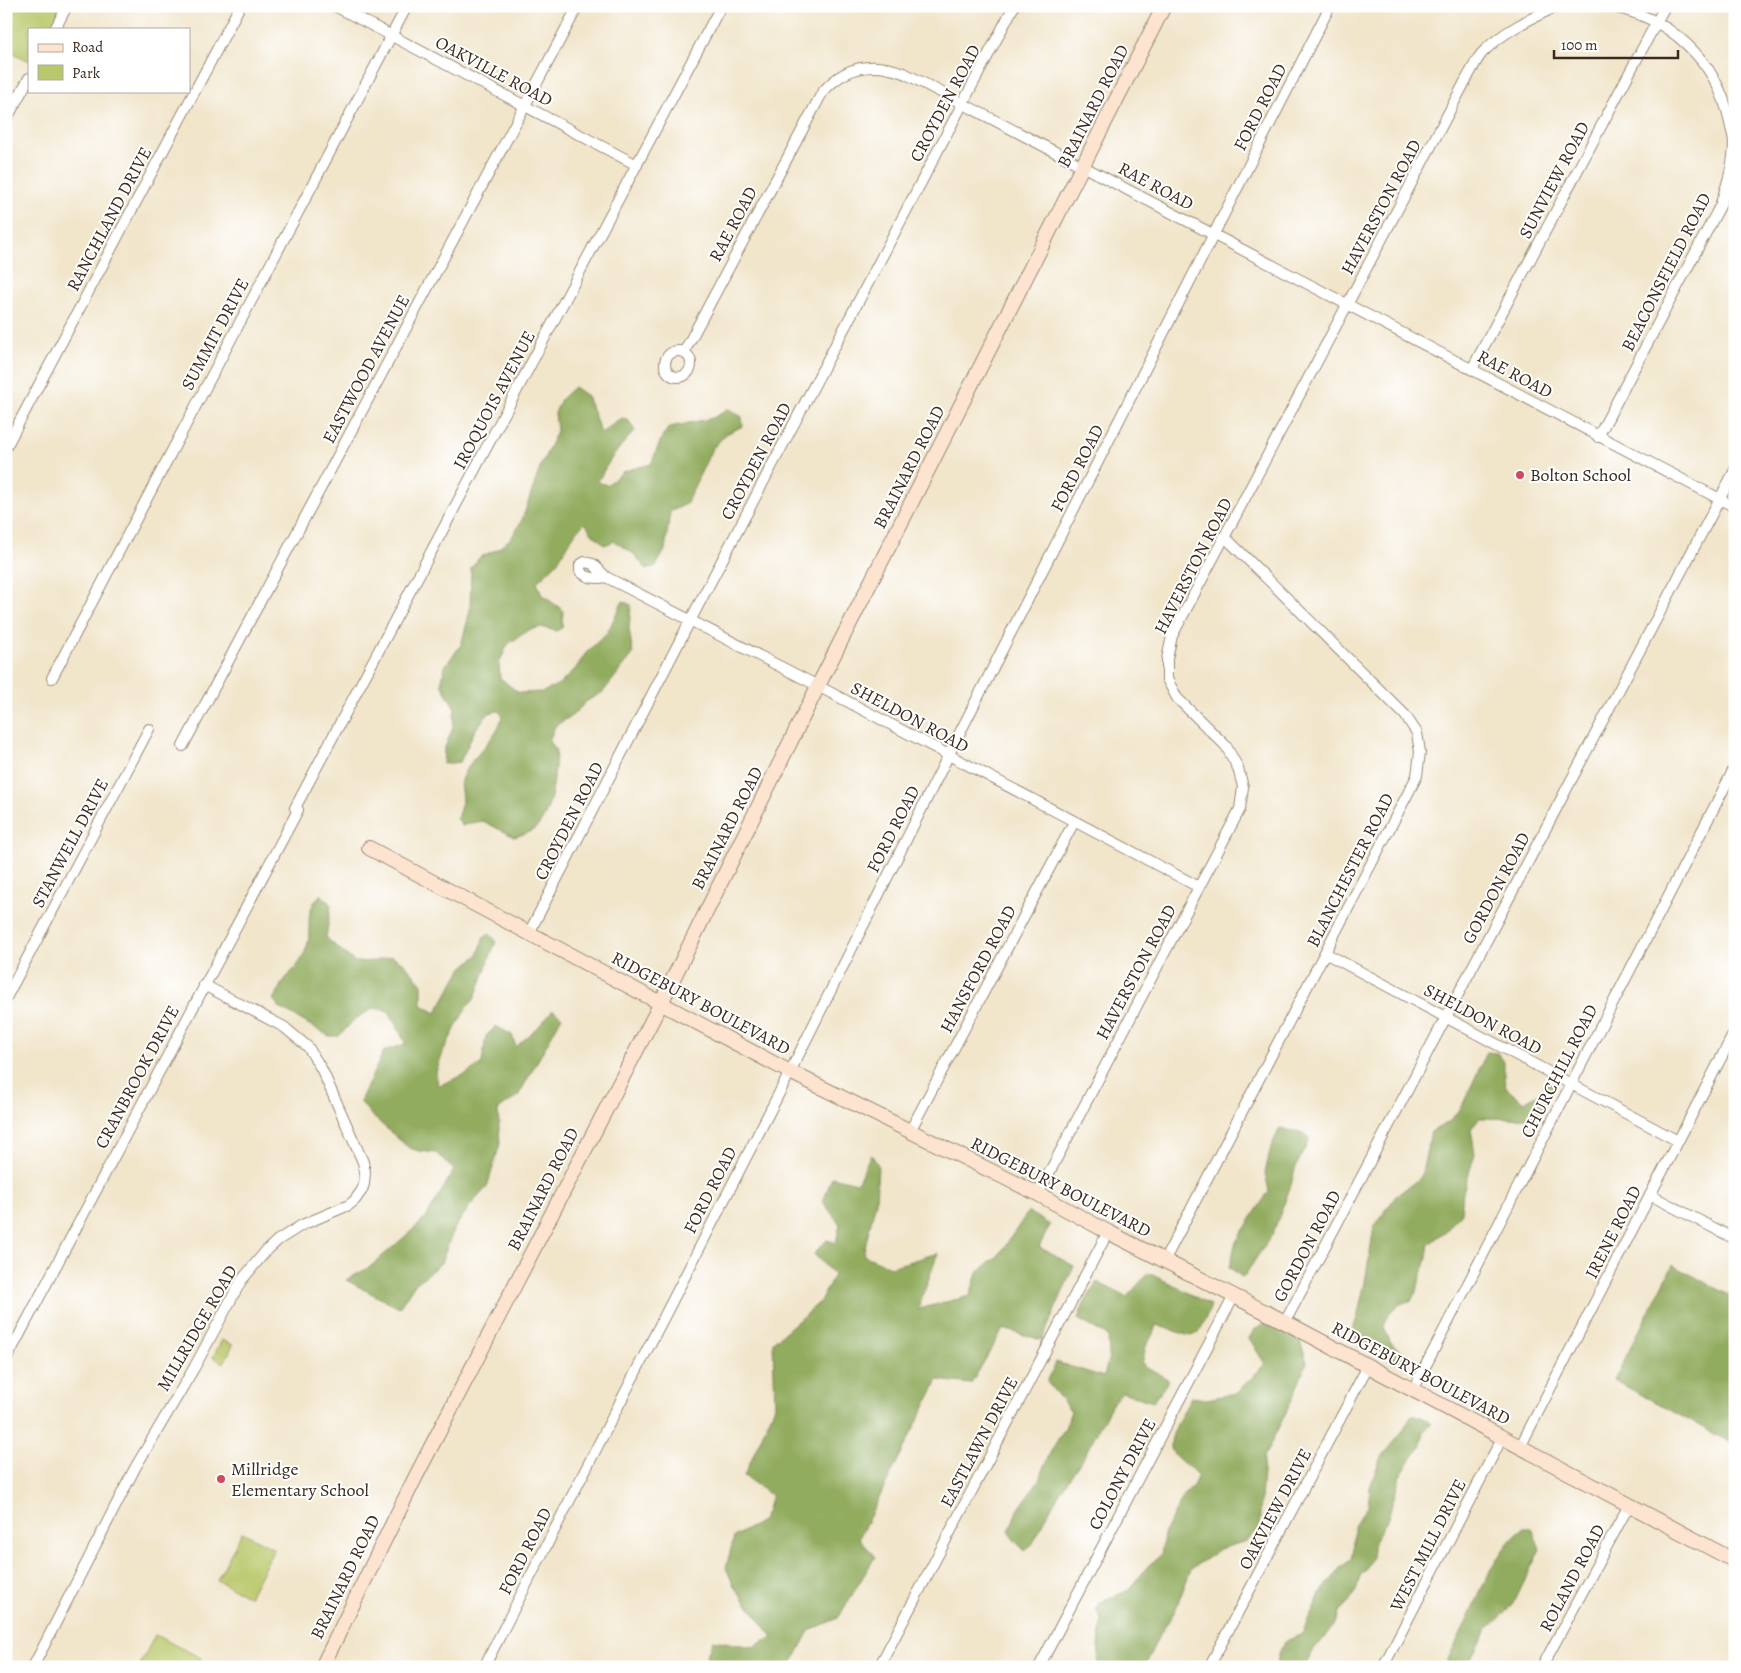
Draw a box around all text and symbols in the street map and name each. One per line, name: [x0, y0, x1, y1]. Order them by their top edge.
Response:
legend: [28, 28, 190, 92]
scale bar: [1554, 28, 1677, 60]
street label: OAKVILLE ROAD: [431, 30, 557, 112]
text: 100 m: [1561, 35, 1598, 55]
text: Road: [72, 37, 104, 57]
street label: CROYDEN ROAD: [904, 40, 986, 166]
street label: BRAINARD ROAD: [1052, 40, 1134, 172]
street label: FORD ROAD: [1228, 59, 1292, 155]
text: Park: [72, 63, 101, 83]
street label: SUNVIEW ROAD: [1513, 117, 1595, 243]
street label: HAVERSTON ROAD: [1335, 135, 1427, 279]
street label: RANCHLAND DRIVE: [61, 143, 157, 295]
street label: RAE ROAD: [1114, 156, 1198, 216]
street label: RAE ROAD: [703, 182, 763, 266]
street label: BEACONSFIELD ROAD: [1616, 188, 1716, 356]
street label: SUMMIT DRIVE: [175, 274, 255, 394]
street label: EASTWOOD AVENUE: [317, 290, 415, 448]
street label: IROQUOIS AVENUE: [447, 326, 541, 474]
street label: RAE ROAD: [1473, 344, 1557, 404]
street label: CROYDEN ROAD: [715, 398, 797, 524]
street label: BRAINARD ROAD: [868, 401, 950, 533]
street label: FORD ROAD: [1045, 420, 1109, 516]
place label: Bolton School: [1530, 463, 1632, 487]
marker: Bolton School: [1514, 469, 1526, 481]
street label: HAVERSTON ROAD: [1148, 494, 1238, 638]
street label: SHELDON ROAD: [847, 676, 973, 758]
street label: CROYDEN ROAD: [529, 758, 609, 884]
street label: BRAINARD ROAD: [686, 762, 768, 894]
street label: STANWELL DRIVE: [26, 774, 114, 912]
street label: FORD ROAD: [861, 781, 925, 877]
street label: BLANCHESTER ROAD: [1301, 789, 1399, 951]
street label: GORDON ROAD: [1456, 828, 1536, 948]
street label: HAVERSTON ROAD: [1090, 900, 1182, 1044]
street label: HANSFORD ROAD: [934, 901, 1022, 1037]
street label: RIDGEBURY BOULEVARD: [607, 946, 795, 1060]
street label: SHELDON ROAD: [1420, 978, 1546, 1060]
street label: CHURCHILL ROAD: [1515, 1000, 1603, 1142]
street label: CRANBROOK DRIVE: [89, 1001, 185, 1153]
street label: BRAINARD ROAD: [502, 1123, 584, 1255]
street label: RIDGEBURY BOULEVARD: [967, 1131, 1155, 1243]
street label: FORD ROAD: [678, 1142, 742, 1238]
street label: IRENE ROAD: [1579, 1181, 1647, 1283]
street label: GORDON ROAD: [1267, 1186, 1347, 1306]
street label: MILLRIDGE ROAD: [151, 1261, 243, 1395]
street label: RIDGEBURY BOULEVARD: [1327, 1316, 1515, 1430]
street label: EASTLAWN DRIVE: [934, 1372, 1024, 1512]
street label: COLONY DRIVE: [1083, 1414, 1161, 1534]
street label: OAKVIEW DRIVE: [1233, 1444, 1317, 1574]
place label: Millridge Elementary School: [231, 1457, 369, 1502]
marker: Millridge Elementary School: [215, 1473, 227, 1485]
street label: WEST MILL DRIVE: [1384, 1475, 1472, 1616]
street label: FORD ROAD: [493, 1503, 557, 1599]
street label: BRAINARD ROAD: [305, 1511, 385, 1643]
street label: ROLAND ROAD: [1534, 1520, 1610, 1636]

